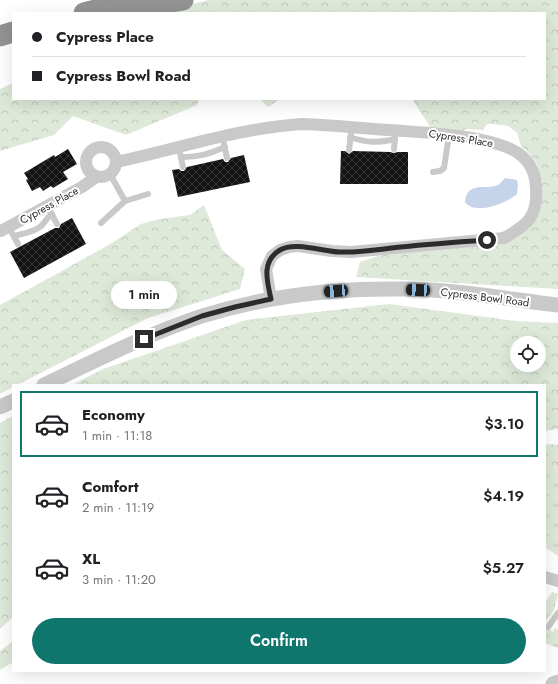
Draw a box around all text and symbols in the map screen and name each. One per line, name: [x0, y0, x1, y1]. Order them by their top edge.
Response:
text: Cypress Place: [56, 26, 154, 48]
text: Cypress Bowl Road: [56, 65, 191, 87]
street label: Cypress Place: [428, 125, 495, 151]
street label: Cypress Place: [17, 182, 82, 228]
route start: [478, 231, 496, 249]
callout: 1 min: [111, 281, 177, 309]
car: [406, 283, 430, 297]
car: [324, 284, 348, 298]
street label: Cypress Bowl Road: [440, 284, 530, 310]
text: 1 min: [128, 285, 160, 304]
route end: [135, 330, 153, 348]
map controls: [510, 336, 546, 372]
button: locate: [510, 336, 546, 372]
text: Economy: [82, 404, 145, 426]
icon: car: [34, 406, 70, 442]
text: $3.10: [484, 413, 524, 435]
text: 1 min · 11:18: [82, 426, 152, 445]
text: Comfort: [82, 476, 139, 498]
icon: car: [34, 478, 70, 514]
text: $4.19: [483, 485, 524, 507]
text: 2 min · 11:19: [82, 498, 154, 517]
text: XL: [82, 548, 100, 570]
icon: car: [34, 550, 70, 586]
text: $5.27: [483, 557, 524, 579]
text: 3 min · 11:20: [82, 570, 156, 589]
button: Confirm: [32, 618, 526, 664]

